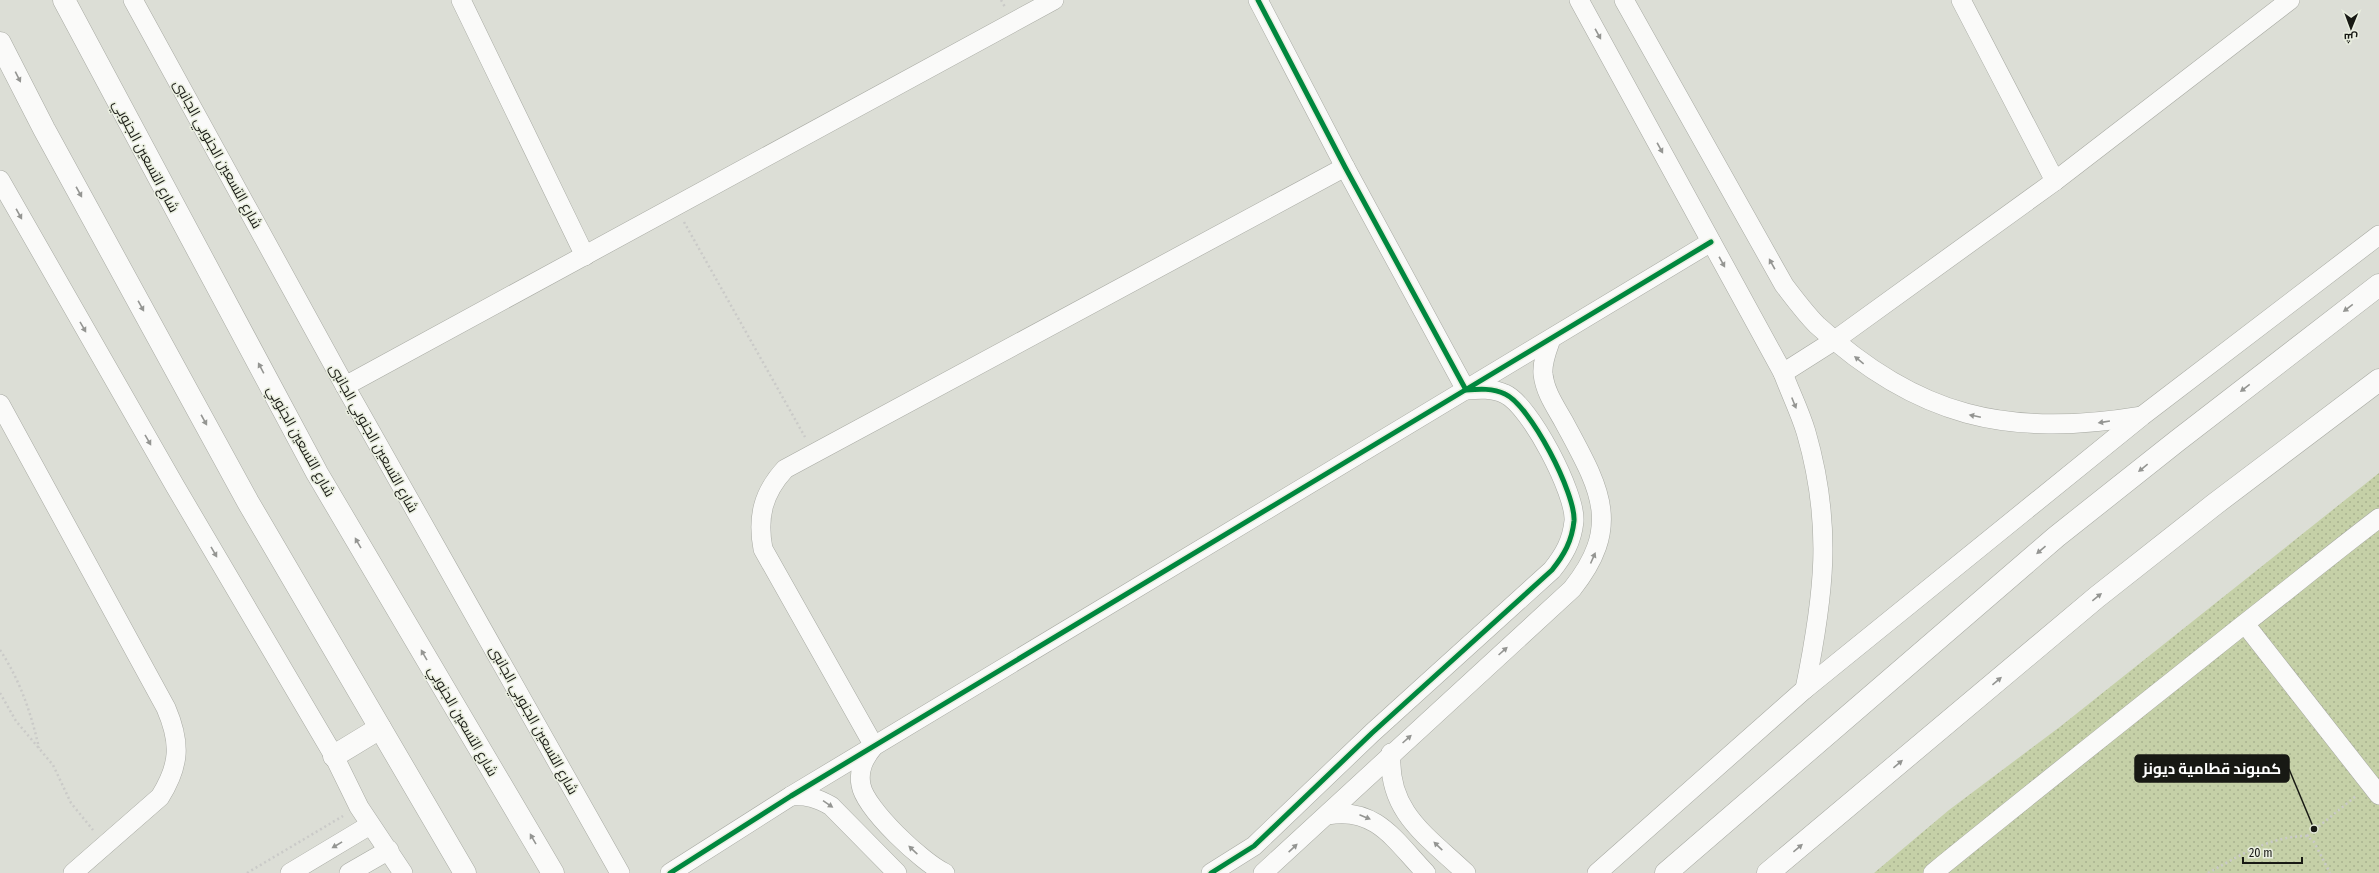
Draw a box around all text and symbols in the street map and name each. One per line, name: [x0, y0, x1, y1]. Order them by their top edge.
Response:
north arrow: [2331, 8, 2371, 48]
one-way arrow: [1594, 28, 1601, 40]
text: ش: [2344, 31, 2358, 44]
one-way arrow: [15, 72, 21, 83]
street label: شارع التسعين الجنوبي الجانبى: [167, 77, 266, 233]
street label: شارع التسعين الجنوبي: [106, 97, 182, 217]
one-way arrow: [1657, 142, 1663, 154]
one-way arrow: [76, 186, 82, 198]
one-way arrow: [15, 208, 22, 220]
one-way arrow: [1719, 257, 1726, 268]
one-way arrow: [1769, 258, 1776, 270]
one-way arrow: [138, 300, 145, 312]
one-way arrow: [2342, 304, 2353, 313]
one-way arrow: [80, 321, 87, 333]
one-way arrow: [1853, 355, 1864, 364]
street label: شارع التسعين الجنوبي الجانبى: [323, 361, 422, 517]
one-way arrow: [258, 363, 264, 374]
street label: شارع التسعين الجنوبي: [260, 383, 338, 501]
one-way arrow: [2239, 383, 2250, 392]
one-way arrow: [1792, 397, 1798, 409]
one-way arrow: [1969, 412, 1981, 418]
one-way arrow: [200, 415, 207, 426]
one-way arrow: [2098, 419, 2110, 425]
one-way arrow: [145, 434, 152, 446]
one-way arrow: [2137, 464, 2148, 472]
one-way arrow: [355, 537, 362, 549]
one-way arrow: [2036, 545, 2047, 554]
one-way arrow: [210, 546, 217, 558]
one-way arrow: [1590, 552, 1596, 564]
one-way arrow: [2091, 593, 2102, 602]
street label: شارع التسعين الجنوبي الجانبى: [483, 643, 582, 799]
one-way arrow: [1498, 647, 1509, 656]
one-way arrow: [421, 649, 428, 661]
street label: شارع التسعين الجنوبي: [421, 663, 501, 781]
one-way arrow: [1992, 676, 2003, 685]
one-way arrow: [1402, 734, 1412, 744]
callout: كمبوند قطامية ديونز: [2135, 755, 2289, 782]
one-way arrow: [1892, 760, 1903, 769]
text: كمبوند قطامية ديونز: [2142, 760, 2281, 778]
one-way arrow: [823, 800, 833, 808]
one-way arrow: [1360, 814, 1371, 820]
one-way arrow: [529, 833, 536, 845]
scale bar: [2243, 839, 2302, 865]
one-way arrow: [1433, 841, 1443, 851]
one-way arrow: [331, 842, 343, 849]
one-way arrow: [1287, 843, 1298, 852]
one-way arrow: [1793, 843, 1803, 852]
one-way arrow: [908, 846, 919, 855]
text: 20 m: [2249, 846, 2273, 860]

